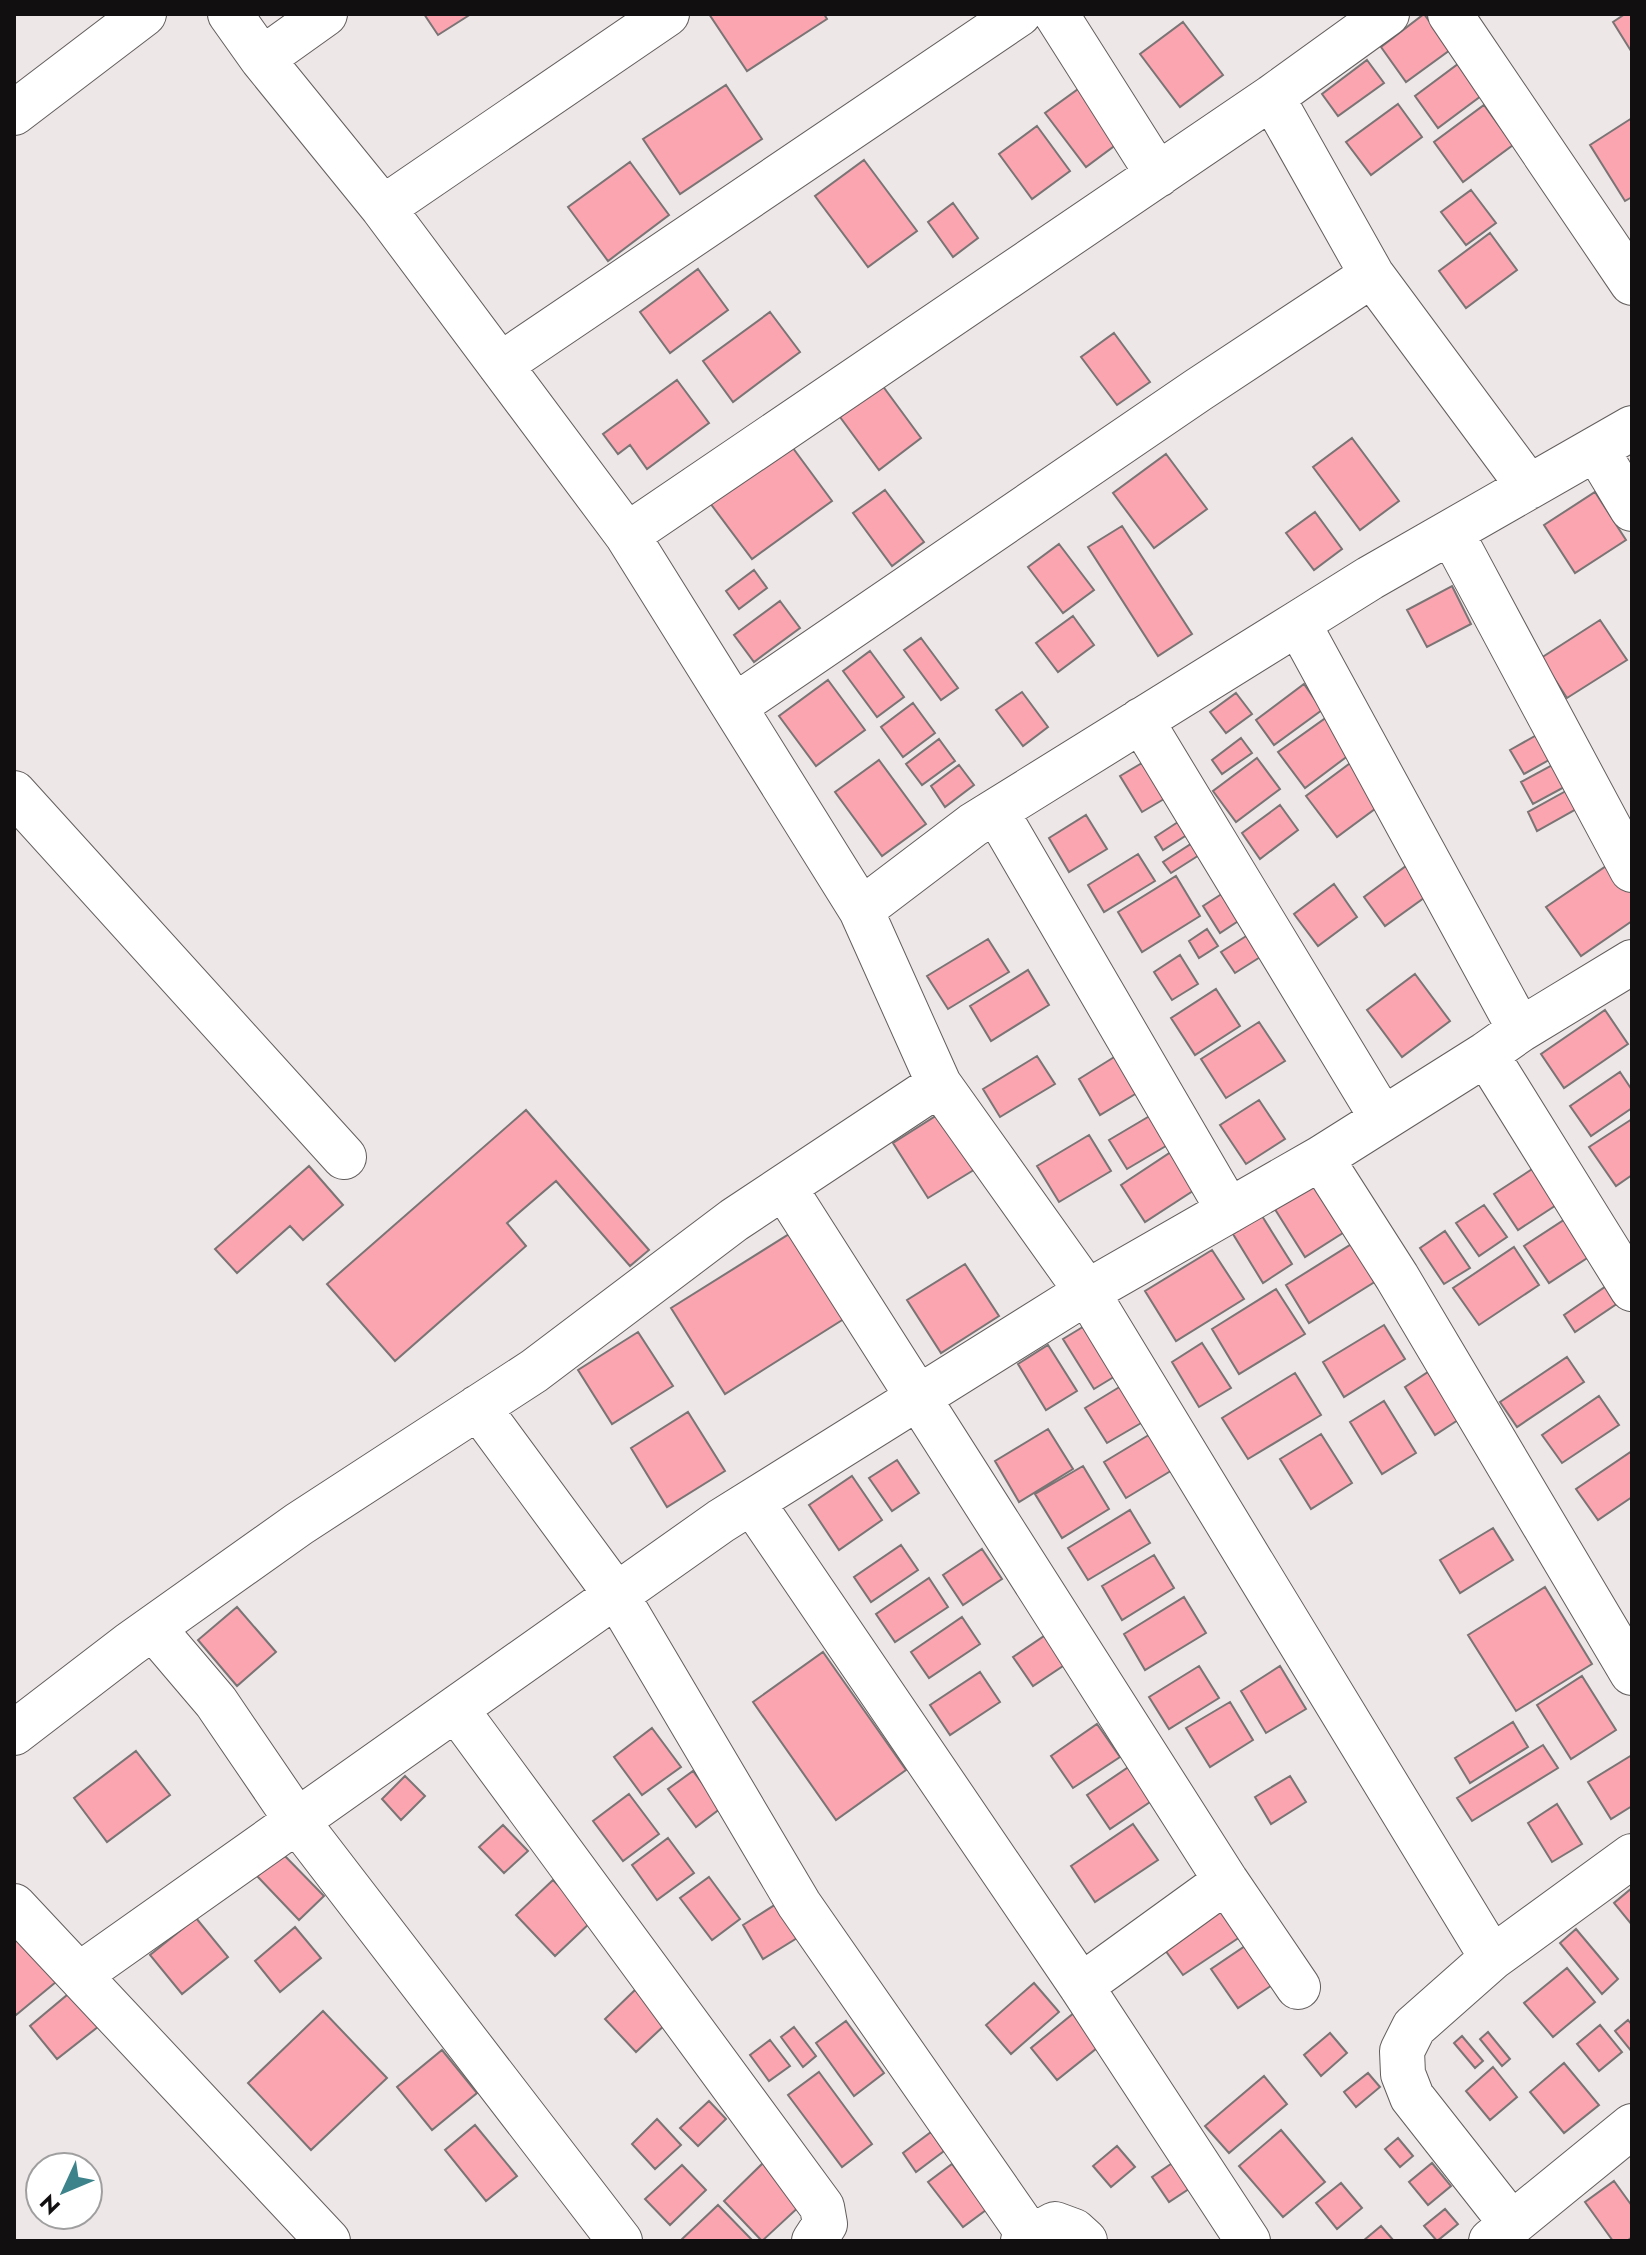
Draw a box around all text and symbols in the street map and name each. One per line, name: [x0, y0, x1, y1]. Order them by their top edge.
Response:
north arrow: [24, 2151, 104, 2231]
text: N: [32, 2187, 67, 2222]

